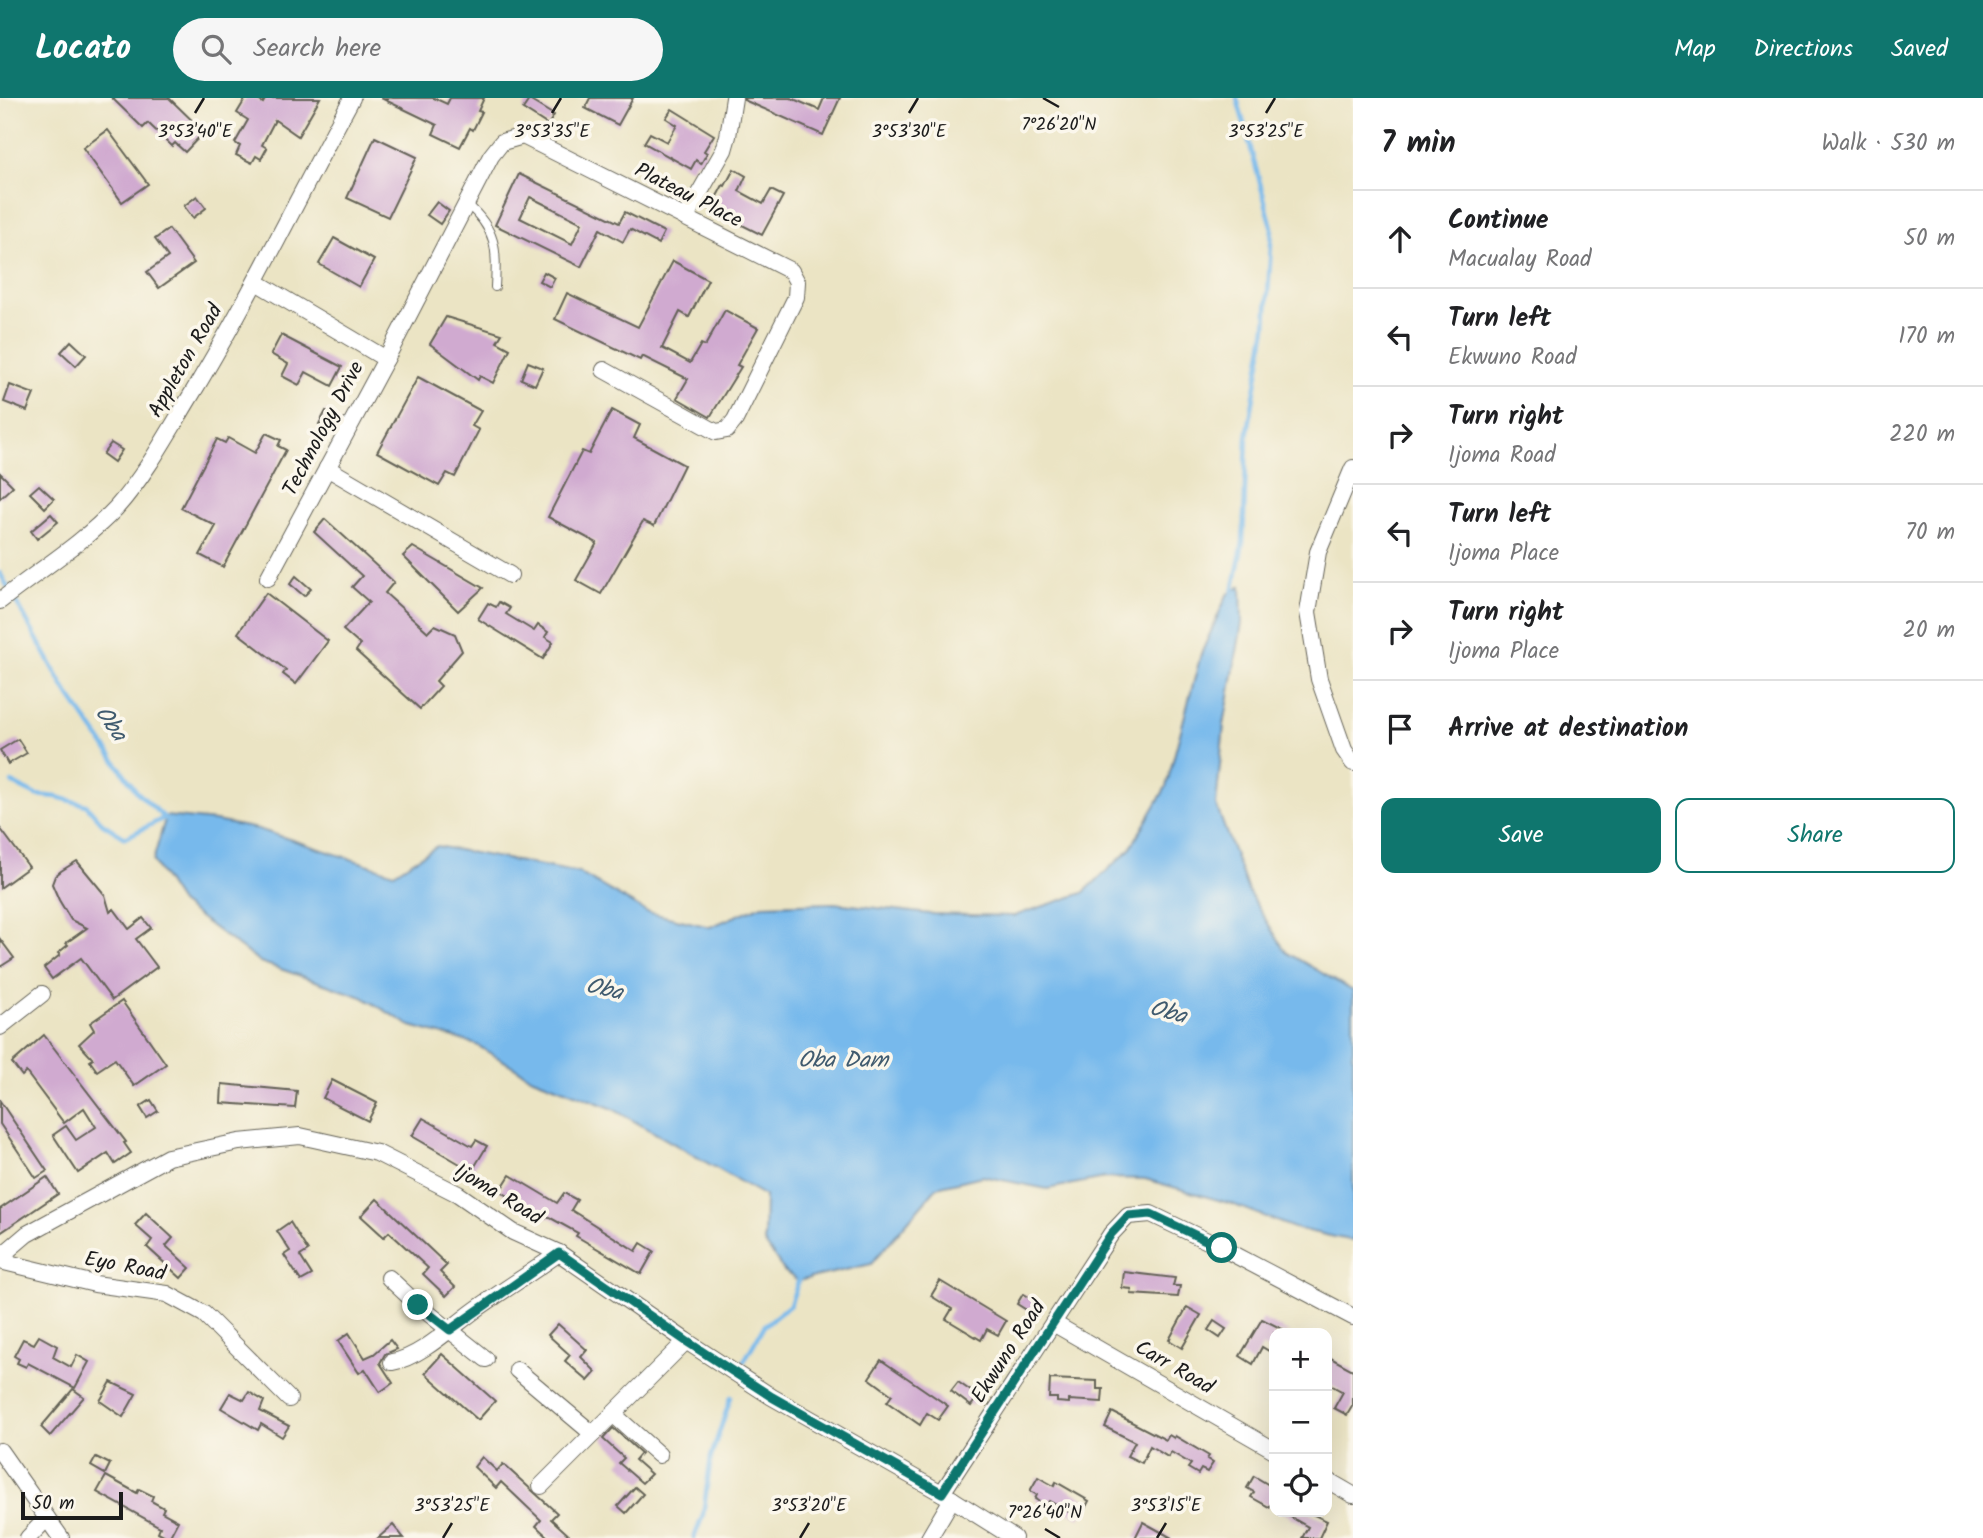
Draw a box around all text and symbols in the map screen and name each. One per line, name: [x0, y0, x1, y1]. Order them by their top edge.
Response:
search box: [173, 18, 663, 81]
text: Locato: [35, 23, 131, 76]
text: Search here: [253, 28, 381, 70]
icon: search: [197, 30, 235, 68]
text: Map: [1674, 30, 1716, 69]
text: Directions: [1754, 30, 1853, 69]
text: Saved: [1891, 30, 1948, 69]
text: 7°26'20"N: [1021, 111, 1097, 140]
text: 3°53'40"E: [158, 118, 233, 147]
text: 3°53'35"E: [514, 118, 590, 147]
text: 3°53'30"E: [872, 118, 947, 147]
text: 3°53'25"E: [1228, 118, 1304, 147]
text: 7 min: [1381, 120, 1456, 168]
text: Walk · 530 m: [1821, 126, 1955, 162]
street label: Plateau Place: [628, 155, 748, 238]
text: Continue: [1448, 200, 1549, 242]
icon: ahead: [1381, 220, 1419, 258]
text: 50 m: [1904, 221, 1955, 257]
text: Macualay Road: [1448, 242, 1592, 278]
street label: Appleton Road: [140, 297, 232, 424]
text: Turn left: [1448, 298, 1551, 340]
icon: left: [1381, 318, 1419, 356]
text: 170 m: [1898, 319, 1955, 355]
text: Ekwuno Road: [1448, 340, 1577, 376]
street label: Technology Drive: [275, 355, 374, 502]
text: Turn right: [1448, 396, 1564, 438]
icon: right: [1381, 416, 1419, 454]
text: 220 m: [1889, 417, 1955, 453]
text: Ijoma Road: [1448, 438, 1556, 474]
text: Turn left: [1448, 494, 1551, 536]
icon: left: [1381, 514, 1419, 552]
text: 70 m: [1905, 515, 1955, 551]
text: Ijoma Place: [1448, 536, 1559, 572]
text: Turn right: [1448, 592, 1564, 634]
icon: right: [1381, 612, 1419, 650]
text: 20 m: [1903, 613, 1955, 649]
text: Ijoma Place: [1448, 634, 1559, 670]
water label: Oba: [85, 699, 137, 751]
text: Arrive at destination: [1448, 708, 1688, 750]
icon: arrive: [1381, 710, 1419, 748]
button: Save: [1381, 798, 1661, 873]
button: Share: [1675, 798, 1955, 873]
water label: Oba: [582, 968, 628, 1012]
water label: Oba: [1145, 991, 1193, 1036]
water label: Oba Dam: [798, 1043, 890, 1079]
street label: Ijoma Road: [447, 1156, 549, 1235]
route start: [1206, 1232, 1237, 1263]
street label: Eyo Road: [82, 1243, 169, 1291]
route end: [402, 1289, 433, 1320]
street label: Ekwuno Road: [963, 1293, 1055, 1410]
map controls: [1269, 1328, 1332, 1517]
button: +: [1269, 1328, 1332, 1391]
street label: Carr Road: [1128, 1332, 1220, 1404]
button: −: [1269, 1391, 1332, 1454]
button: locate: [1269, 1454, 1332, 1517]
scale bar: [21, 1489, 122, 1521]
text: 50 m: [32, 1489, 74, 1519]
text: 3°53'25"E: [414, 1492, 490, 1521]
text: 3°53'20"E: [772, 1492, 847, 1521]
text: 3°53'15"E: [1131, 1492, 1202, 1521]
text: 7°26'40"N: [1008, 1499, 1082, 1528]

